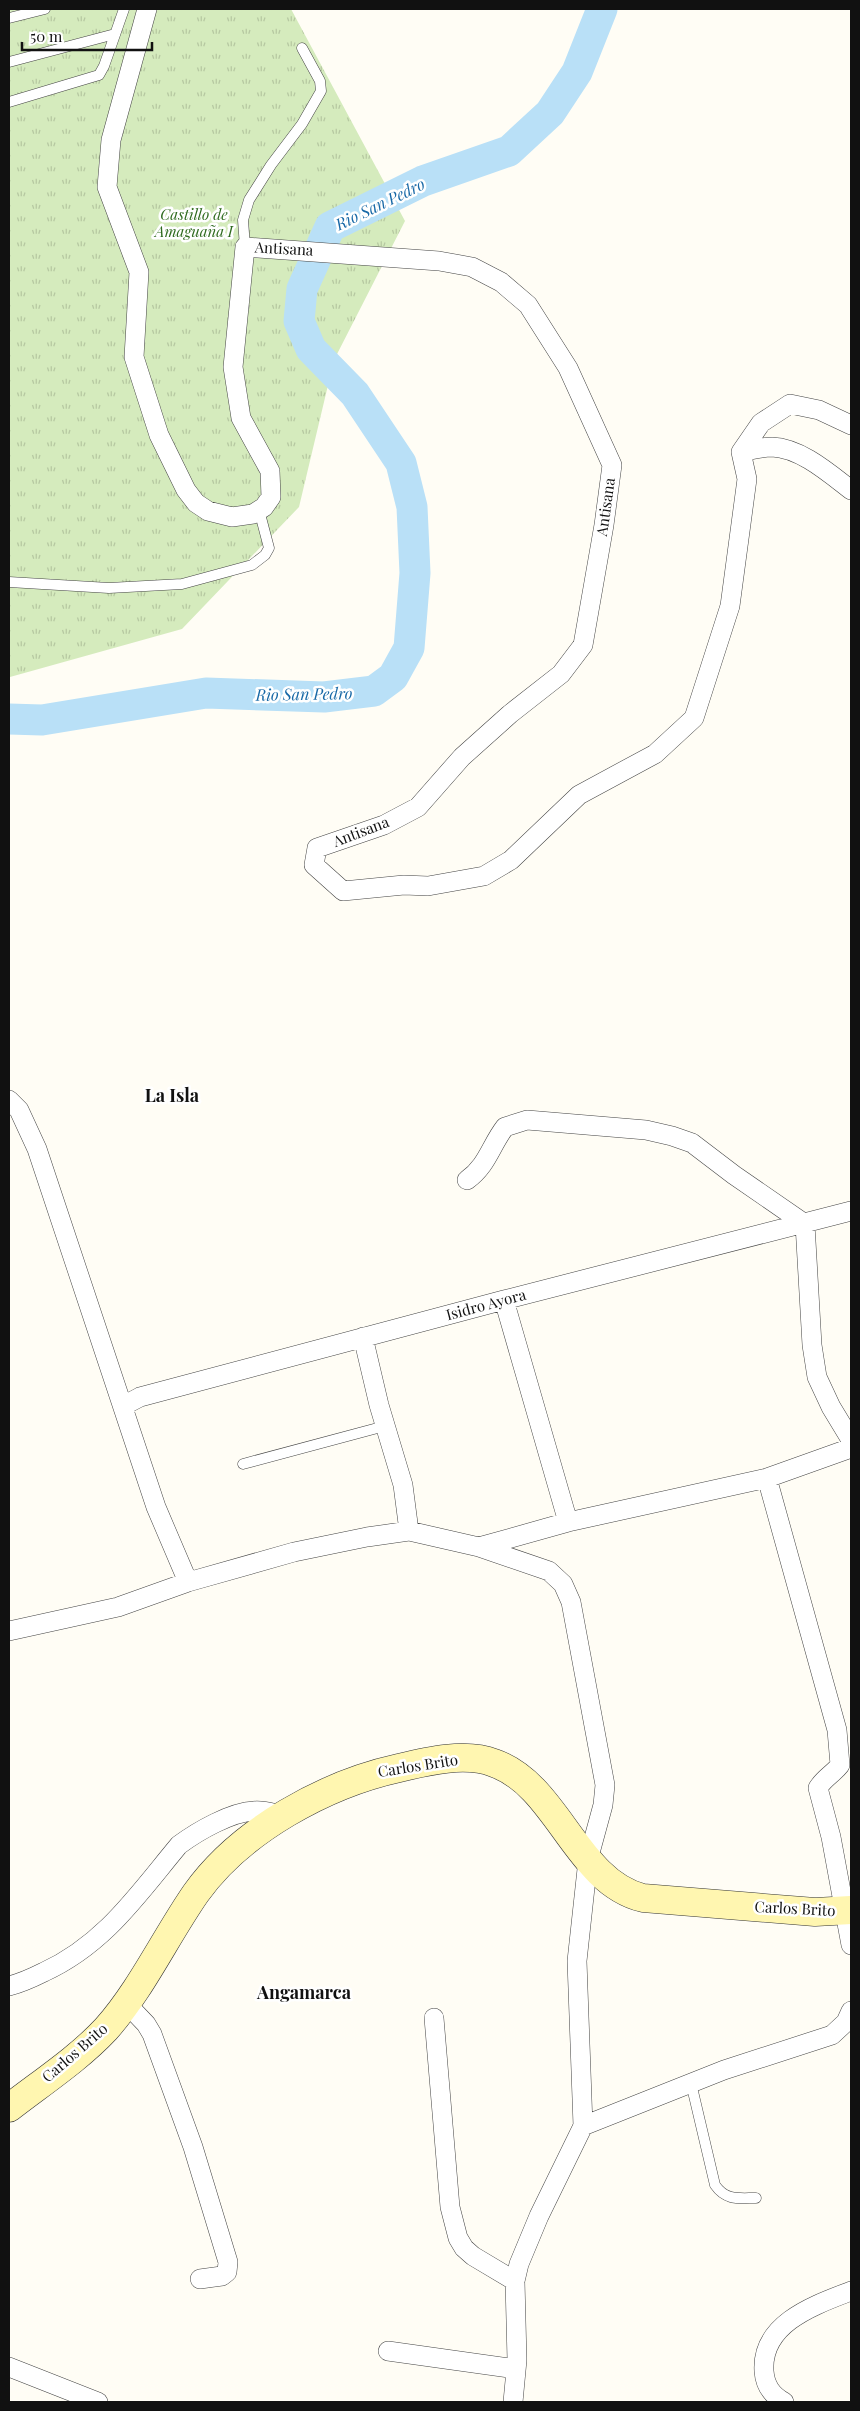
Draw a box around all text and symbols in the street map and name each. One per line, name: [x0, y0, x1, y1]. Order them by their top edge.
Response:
scale bar: [22, 20, 152, 52]
text: 50 m: [30, 26, 63, 46]
water label: Rio San Pedro: [331, 173, 428, 235]
park label: Castillo de Amaguaña I: [153, 204, 235, 241]
street label: Antisana: [253, 236, 314, 260]
street label: Antisana: [591, 476, 619, 538]
water label: Rio San Pedro: [254, 682, 353, 705]
street label: Antisana: [329, 811, 392, 851]
district label: La Isla: [145, 1083, 200, 1107]
street label: Isidro Ayora: [444, 1284, 528, 1324]
street label: Carlos Brito: [376, 1749, 459, 1781]
street label: Carlos Brito: [754, 1896, 836, 1920]
district label: Angamarca: [256, 1980, 352, 2004]
street label: Carlos Brito: [37, 2018, 111, 2086]

